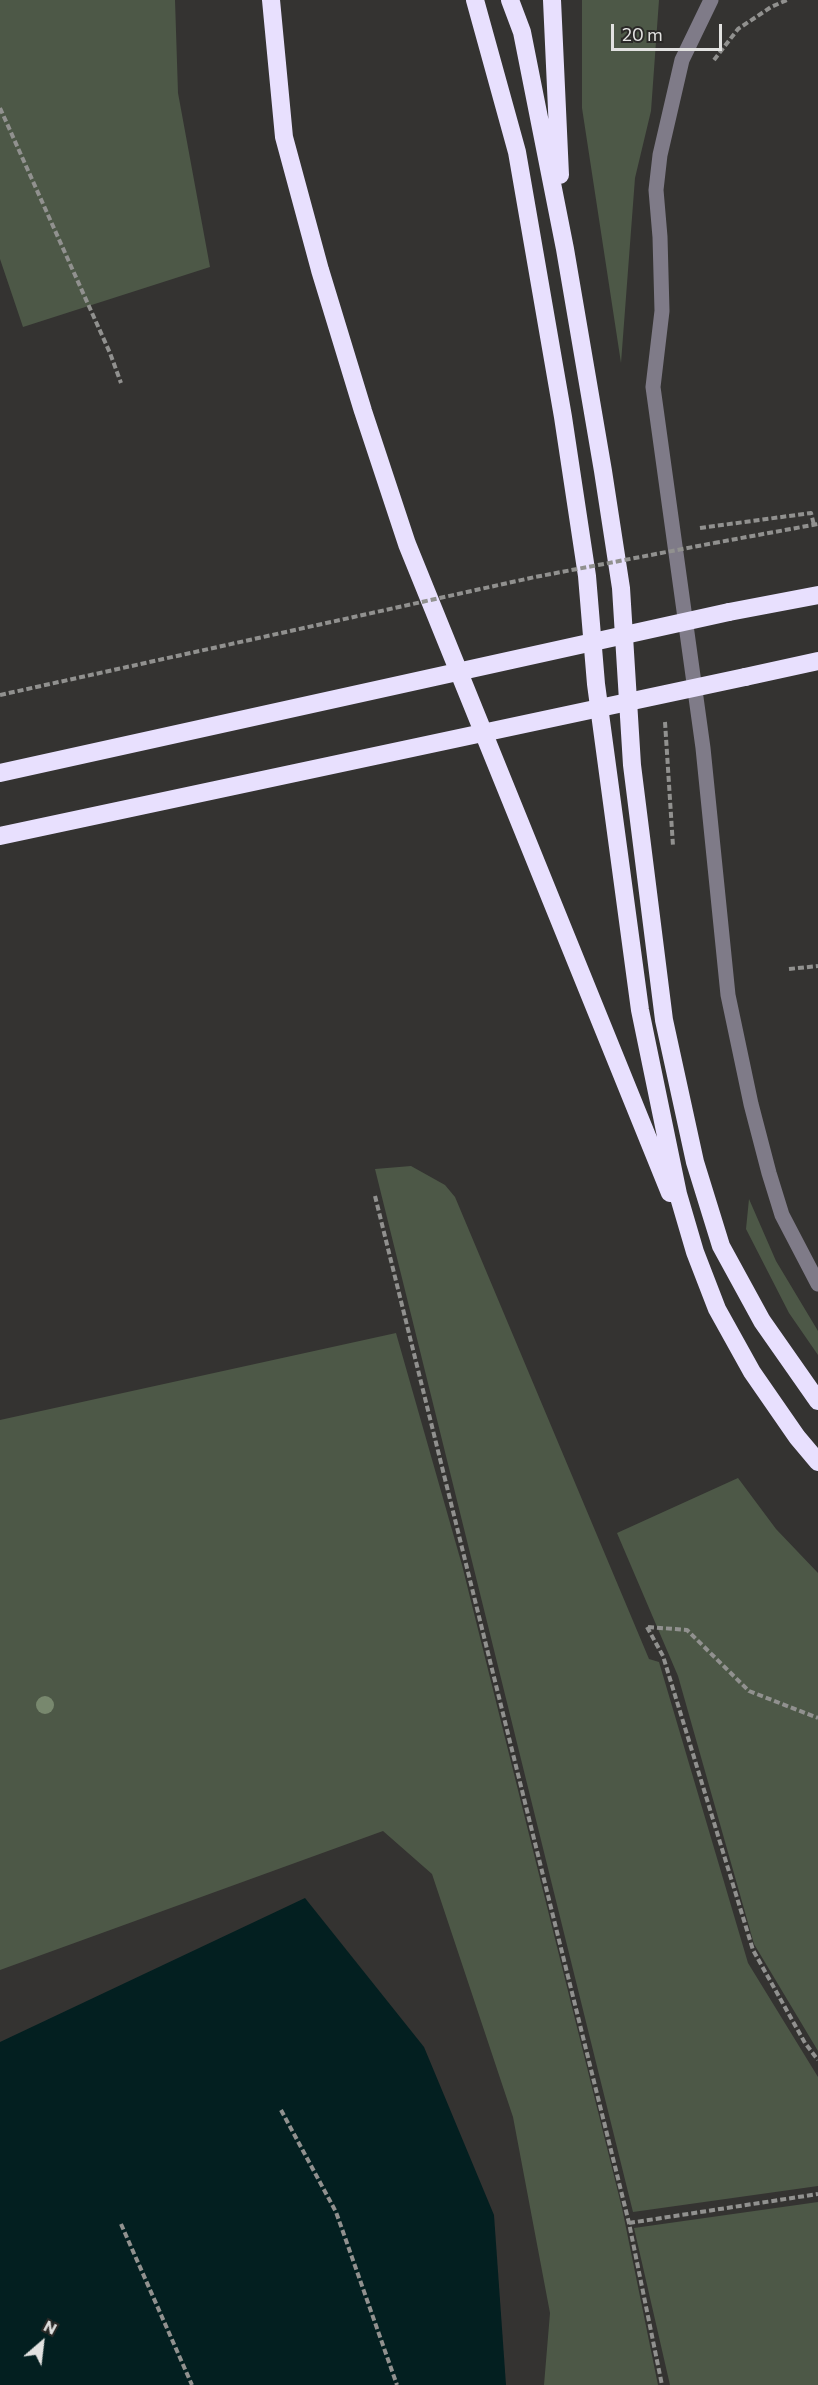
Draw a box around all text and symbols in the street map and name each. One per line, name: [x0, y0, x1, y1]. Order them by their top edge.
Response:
scale bar: [614, 12, 725, 50]
text: 20 m: [622, 23, 663, 45]
north arrow: [12, 2313, 72, 2373]
text: N: [41, 2315, 60, 2338]

